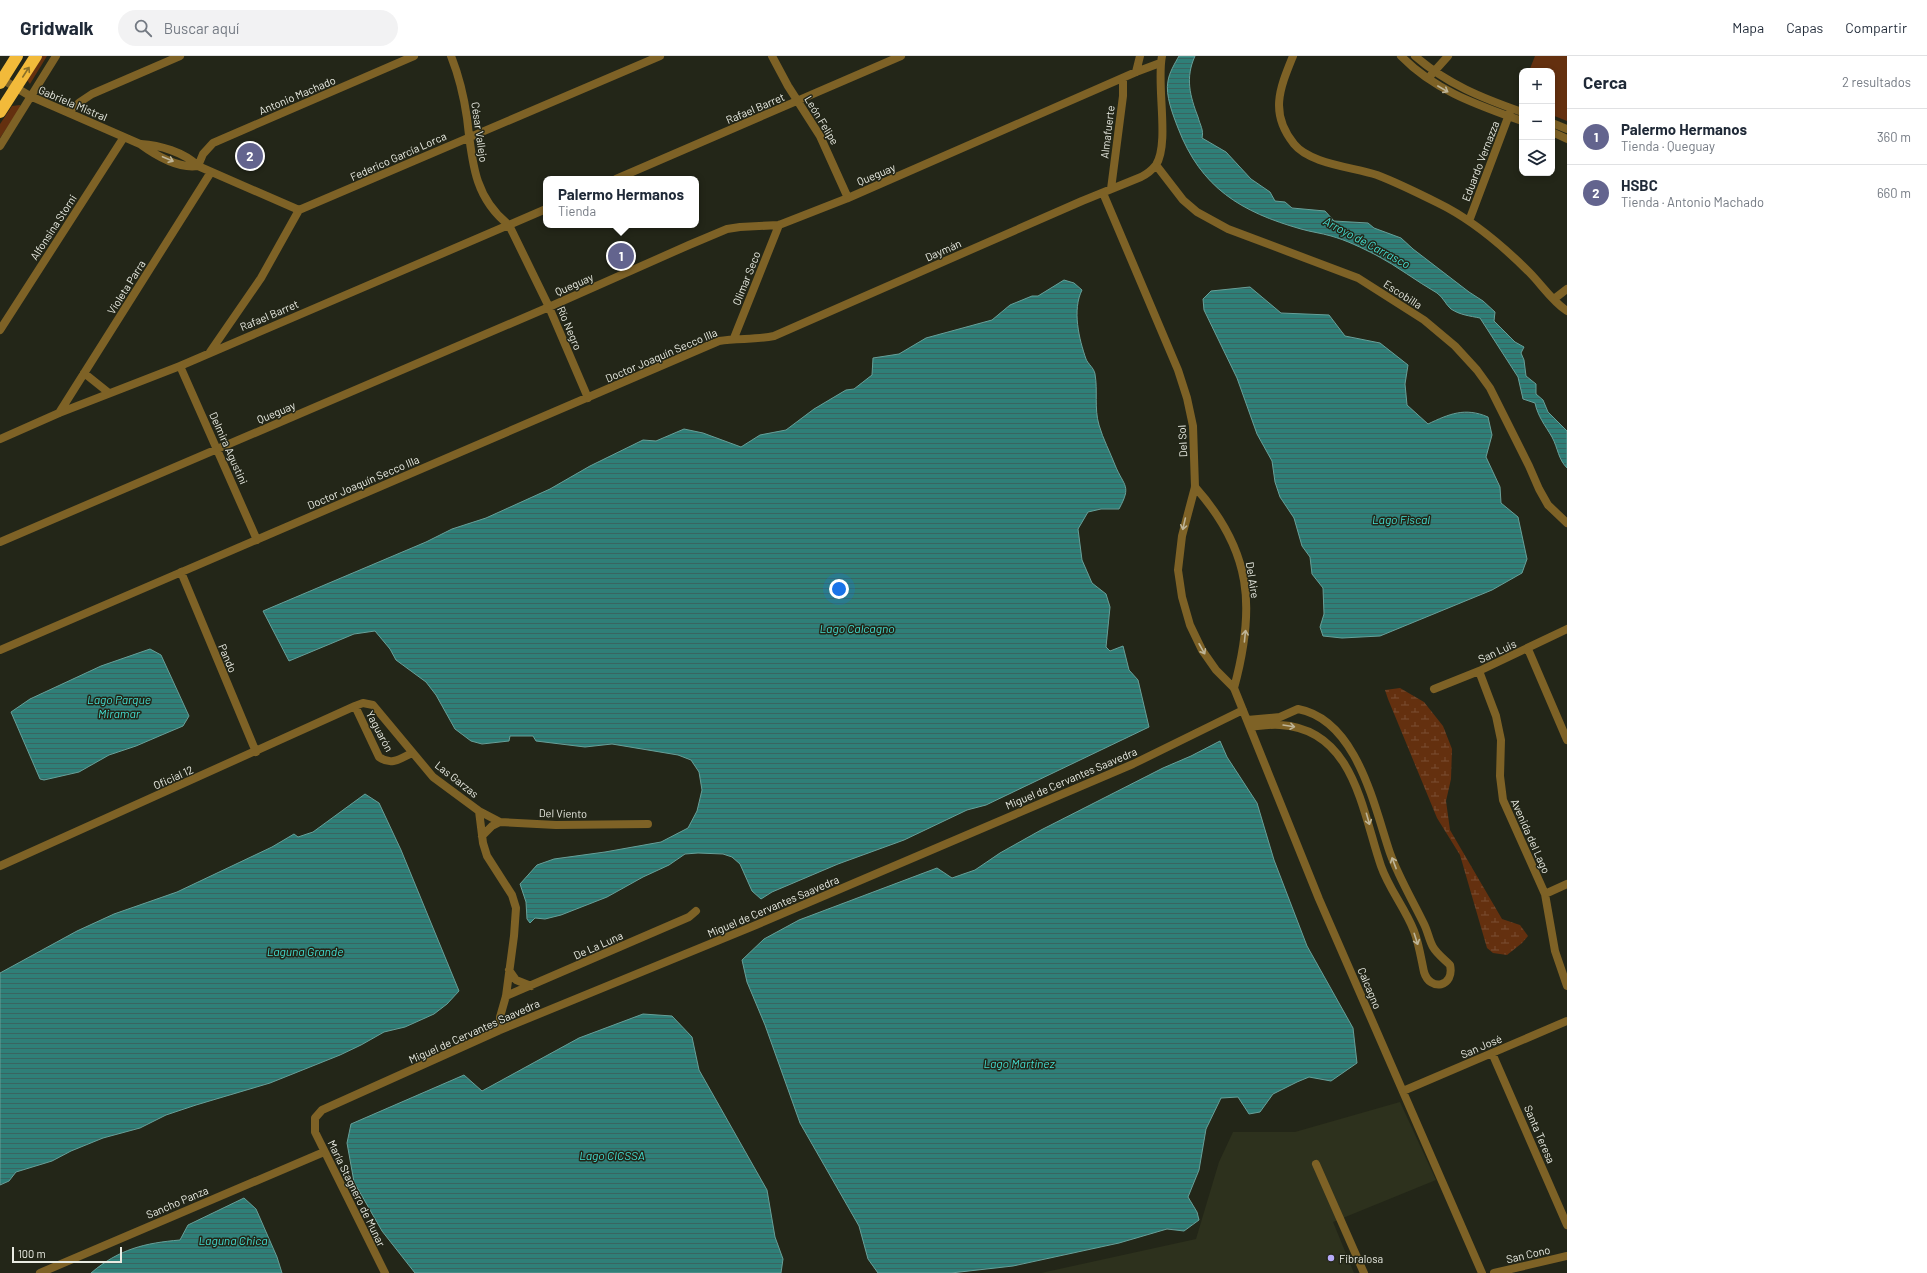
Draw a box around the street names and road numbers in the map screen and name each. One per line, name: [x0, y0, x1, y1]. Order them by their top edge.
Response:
street label: Antonio Machado: [257, 73, 337, 117]
street label: Gabriela Mistral: [37, 83, 109, 123]
street label: Rafael Barret: [724, 90, 786, 126]
street label: León Felipe: [802, 93, 842, 147]
street label: César Vallejo: [469, 101, 491, 163]
street label: Almafuerte: [1097, 105, 1117, 159]
street label: Eduardo Vernazza: [1459, 119, 1501, 203]
street label: Federico García Lorca: [348, 129, 448, 183]
street label: Queguay: [855, 160, 897, 188]
street label: Alfonsina Storni: [27, 192, 79, 262]
street label: Daymán: [923, 236, 963, 264]
street label: Olimar Seco: [729, 249, 763, 307]
street label: Violeta Parra: [104, 258, 148, 316]
street label: Queguay: [553, 270, 595, 298]
street label: Escobilla: [1381, 277, 1425, 311]
street label: Rafael Barret: [238, 297, 300, 333]
street label: Río Negro: [555, 304, 585, 352]
street label: Doctor Joaquín Secco Illa: [603, 326, 719, 384]
street label: Queguay: [255, 398, 297, 426]
street label: Delmira Agustini: [207, 410, 251, 486]
street label: Del Sol: [1175, 425, 1189, 457]
street label: Doctor Joaquín Secco Illa: [305, 453, 421, 511]
street label: Del Aire: [1244, 561, 1262, 599]
street label: San Luis: [1476, 637, 1518, 665]
street label: Pando: [216, 642, 240, 674]
street label: Yaguarón: [364, 708, 396, 754]
street label: Miguel de Cervantes Saavedra: [1003, 744, 1139, 812]
street label: Las Garzas: [433, 758, 481, 800]
street label: Oficial 12: [151, 762, 195, 792]
street label: Avenida del Lago: [1509, 797, 1553, 875]
street label: Del Viento: [539, 806, 587, 820]
street label: Miguel de Cervantes Saavedra: [705, 872, 841, 940]
street label: De La Luna: [571, 928, 625, 962]
street label: Calcagno: [1355, 965, 1385, 1011]
street label: Miguel de Cervantes Saavedra: [407, 996, 541, 1066]
street label: San José: [1458, 1031, 1504, 1061]
street label: Santa Teresa: [1522, 1103, 1558, 1165]
street label: María Stagnero de Munar: [326, 1138, 388, 1248]
street label: Sancho Panza: [144, 1183, 210, 1221]
street label: San Cono: [1505, 1243, 1551, 1265]

